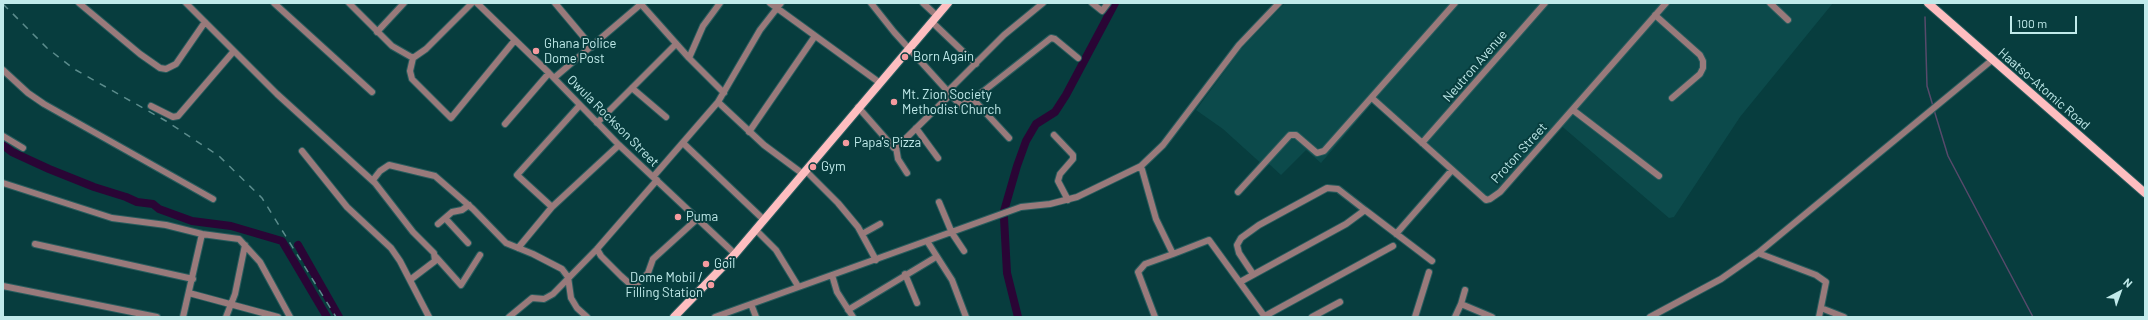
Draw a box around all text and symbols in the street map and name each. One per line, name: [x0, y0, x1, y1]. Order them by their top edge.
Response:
scale bar: [2012, 8, 2079, 34]
text: 100 m: [2017, 16, 2047, 30]
street label: Neutron Avenue: [1440, 27, 1510, 105]
place label: Ghana Police Dome Post: [544, 36, 616, 67]
street label: Haatso-Atomic Road: [1995, 45, 2093, 133]
marker: Ghana Police Dome Post: [531, 46, 541, 56]
place label: Born Again: [913, 49, 974, 65]
marker: Born Again: [900, 52, 910, 62]
street label: Owula Rockson Street: [564, 72, 662, 170]
place label: Mt. Zion Society Methodist Church: [902, 87, 1001, 118]
marker: Mt. Zion Society Methodist Church: [889, 97, 899, 107]
street label: Proton Street: [1488, 120, 1550, 186]
place label: Papa's Pizza: [854, 135, 921, 151]
marker: Papa's Pizza: [841, 138, 851, 148]
place label: Gym: [821, 159, 846, 175]
marker: Gym: [808, 162, 818, 172]
place label: Puma: [686, 209, 718, 225]
marker: Puma: [673, 212, 683, 222]
place label: Goil: [714, 256, 735, 272]
marker: Goil: [701, 259, 711, 269]
place label: Dome Mobil / Filling Station: [625, 270, 703, 301]
north arrow: [2100, 272, 2140, 312]
text: N: [2121, 275, 2135, 290]
marker: Dome Mobil / Filling Station: [706, 280, 716, 290]

